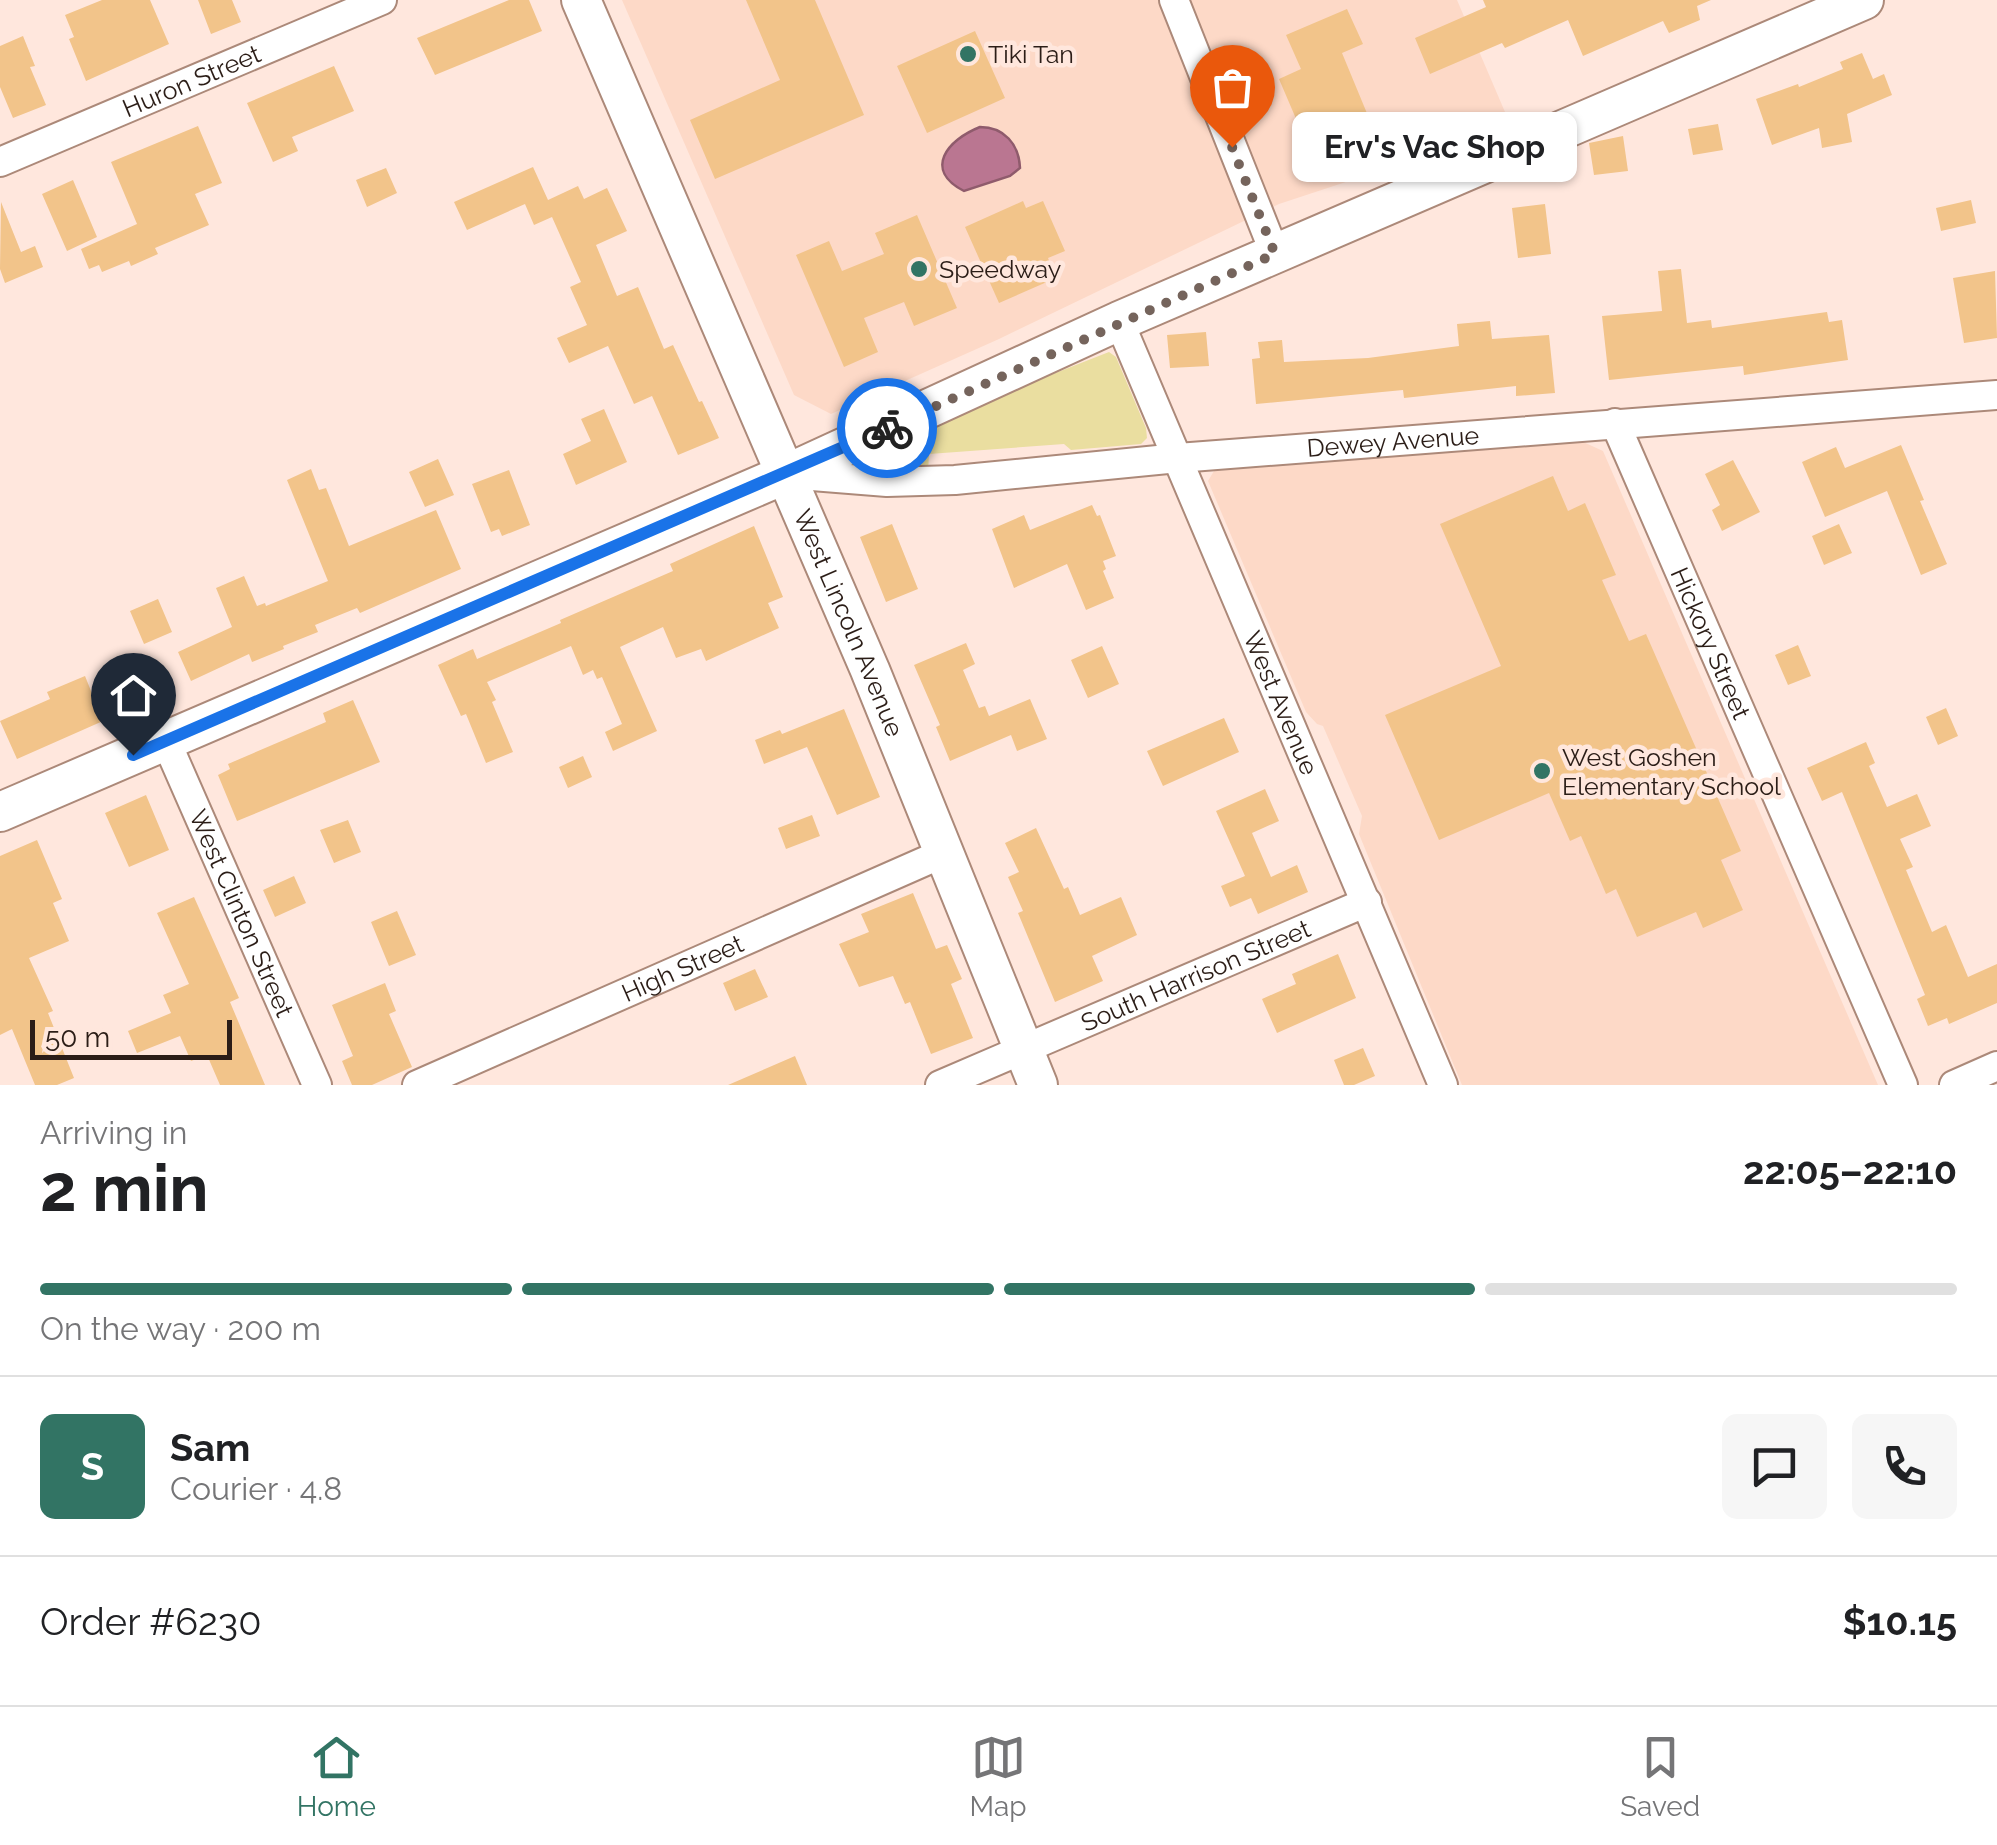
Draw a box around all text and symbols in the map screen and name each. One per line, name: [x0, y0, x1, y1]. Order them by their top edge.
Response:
street label: Huron Street: [118, 38, 266, 123]
place label: Tiki Tan: [988, 39, 1074, 69]
marker: Tiki Tan: [957, 43, 979, 65]
pin: [1190, 45, 1275, 148]
icon: bag: [1205, 60, 1260, 115]
callout: Erv's Vac Shop: [1292, 112, 1577, 182]
text: Erv's Vac Shop: [1324, 128, 1545, 165]
place label: Speedway: [939, 254, 1062, 284]
marker: Speedway: [908, 258, 930, 280]
courier: [837, 378, 937, 478]
icon: bike: [860, 401, 915, 456]
street label: Dewey Avenue: [1306, 420, 1480, 463]
street label: West Lincoln Avenue: [787, 505, 910, 741]
street label: Hickory Street: [1665, 563, 1757, 724]
street label: West Avenue: [1237, 627, 1325, 779]
pin: [91, 653, 176, 756]
icon: home: [106, 668, 161, 723]
place label: West Goshen Elementary School: [1562, 742, 1781, 801]
marker: West Goshen Elementary School: [1531, 760, 1553, 782]
street label: West Clinton Street: [183, 805, 300, 1022]
street label: South Harrison Street: [1076, 913, 1315, 1038]
street label: High Street: [617, 928, 748, 1008]
scale bar: [30, 1015, 232, 1060]
text: 50 m: [45, 1021, 110, 1054]
text: Arriving in: [40, 1114, 187, 1151]
text: 22:05–22:10: [1743, 1148, 1957, 1193]
text: 2 min: [40, 1150, 209, 1226]
text: On the way · 200 m: [40, 1310, 321, 1347]
button: chat: [1722, 1414, 1827, 1519]
button: phone: [1852, 1414, 1957, 1519]
text: Sam: [170, 1425, 250, 1470]
text: S: [81, 1444, 104, 1489]
text: Courier · 4.8: [170, 1470, 342, 1507]
text: Order #6230: [40, 1599, 261, 1644]
text: $10.15: [1842, 1599, 1957, 1644]
tab: Home: [297, 1730, 376, 1823]
tab: Map: [970, 1730, 1027, 1823]
tab: Saved: [1620, 1730, 1700, 1823]

